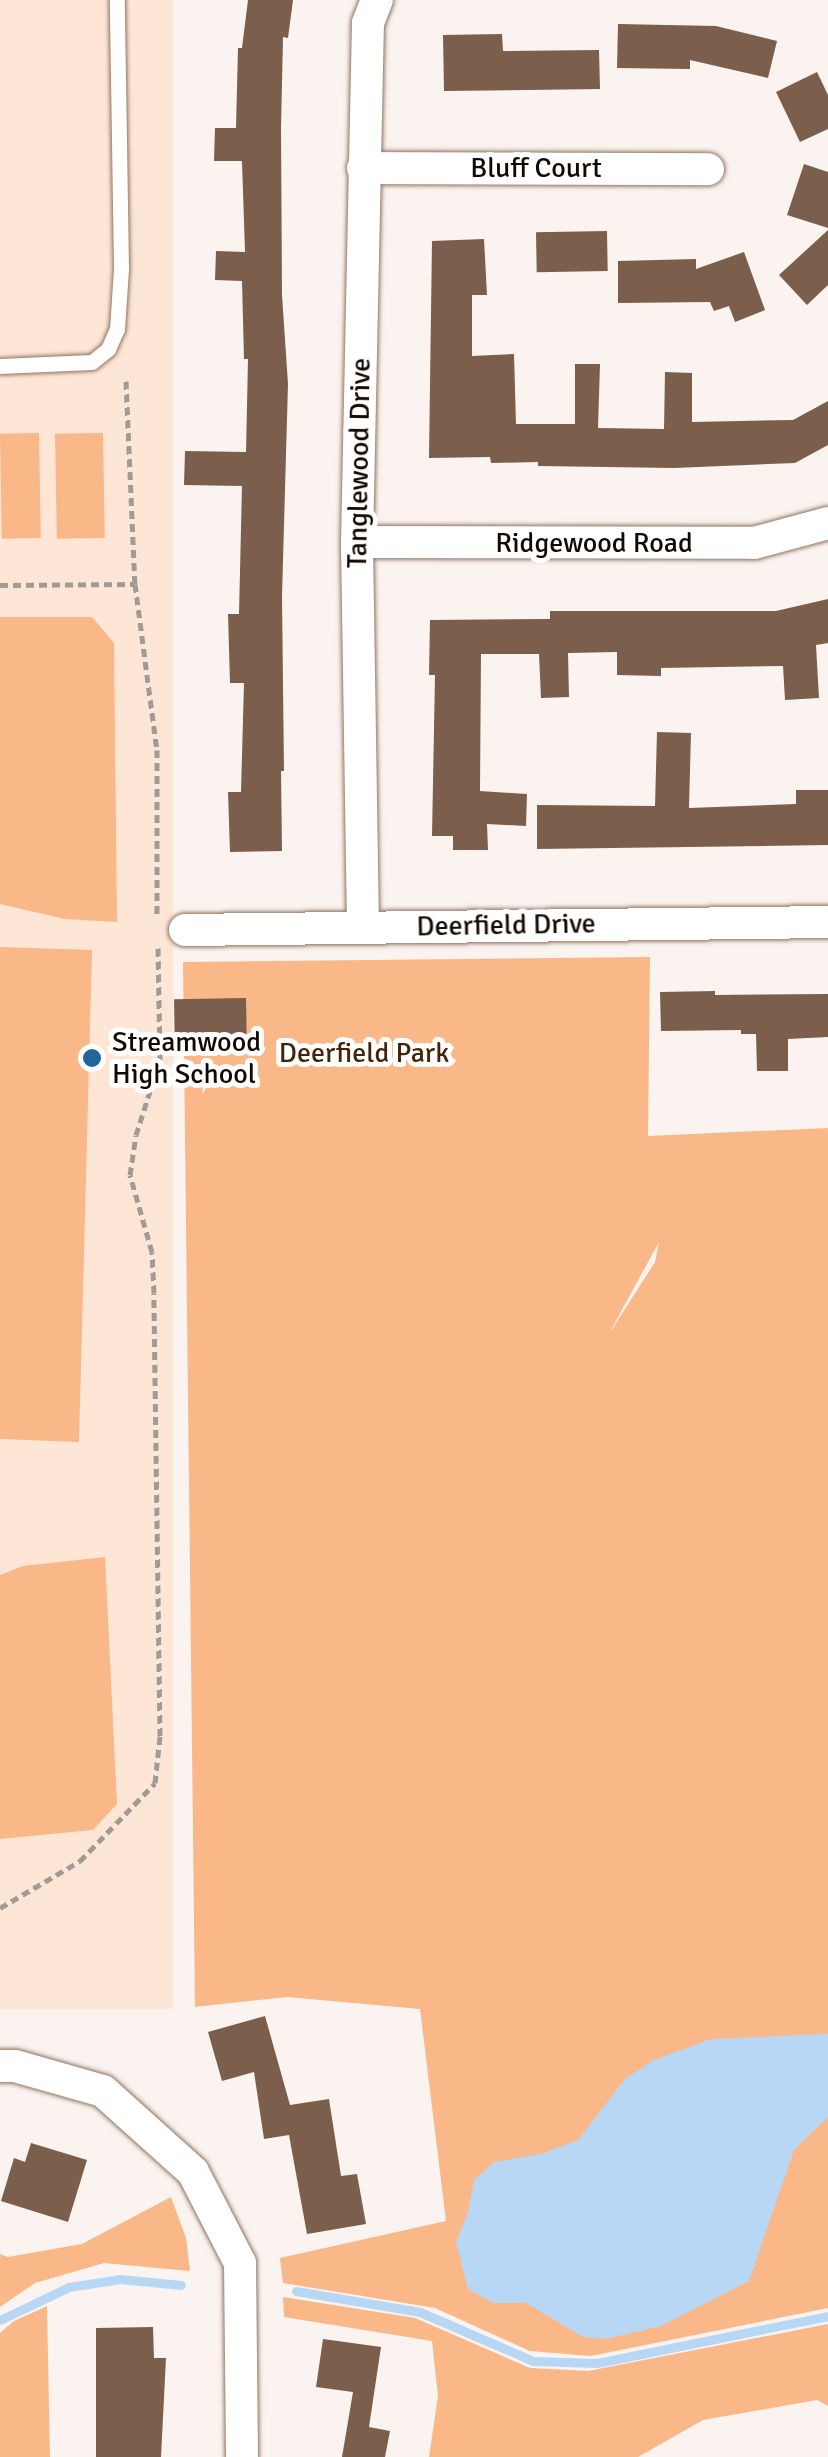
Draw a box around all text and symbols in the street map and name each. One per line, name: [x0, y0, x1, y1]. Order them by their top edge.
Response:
street label: Bluff Court: [470, 151, 602, 185]
street label: Tanglewood Drive: [340, 358, 378, 568]
street label: Ridgewood Road: [495, 526, 693, 560]
street label: Deerfield Drive: [416, 907, 596, 943]
place label: Streamwood High School: [112, 1025, 261, 1091]
park label: Deerfield Park: [279, 1036, 449, 1070]
marker: Streamwood High School: [81, 1047, 103, 1069]

